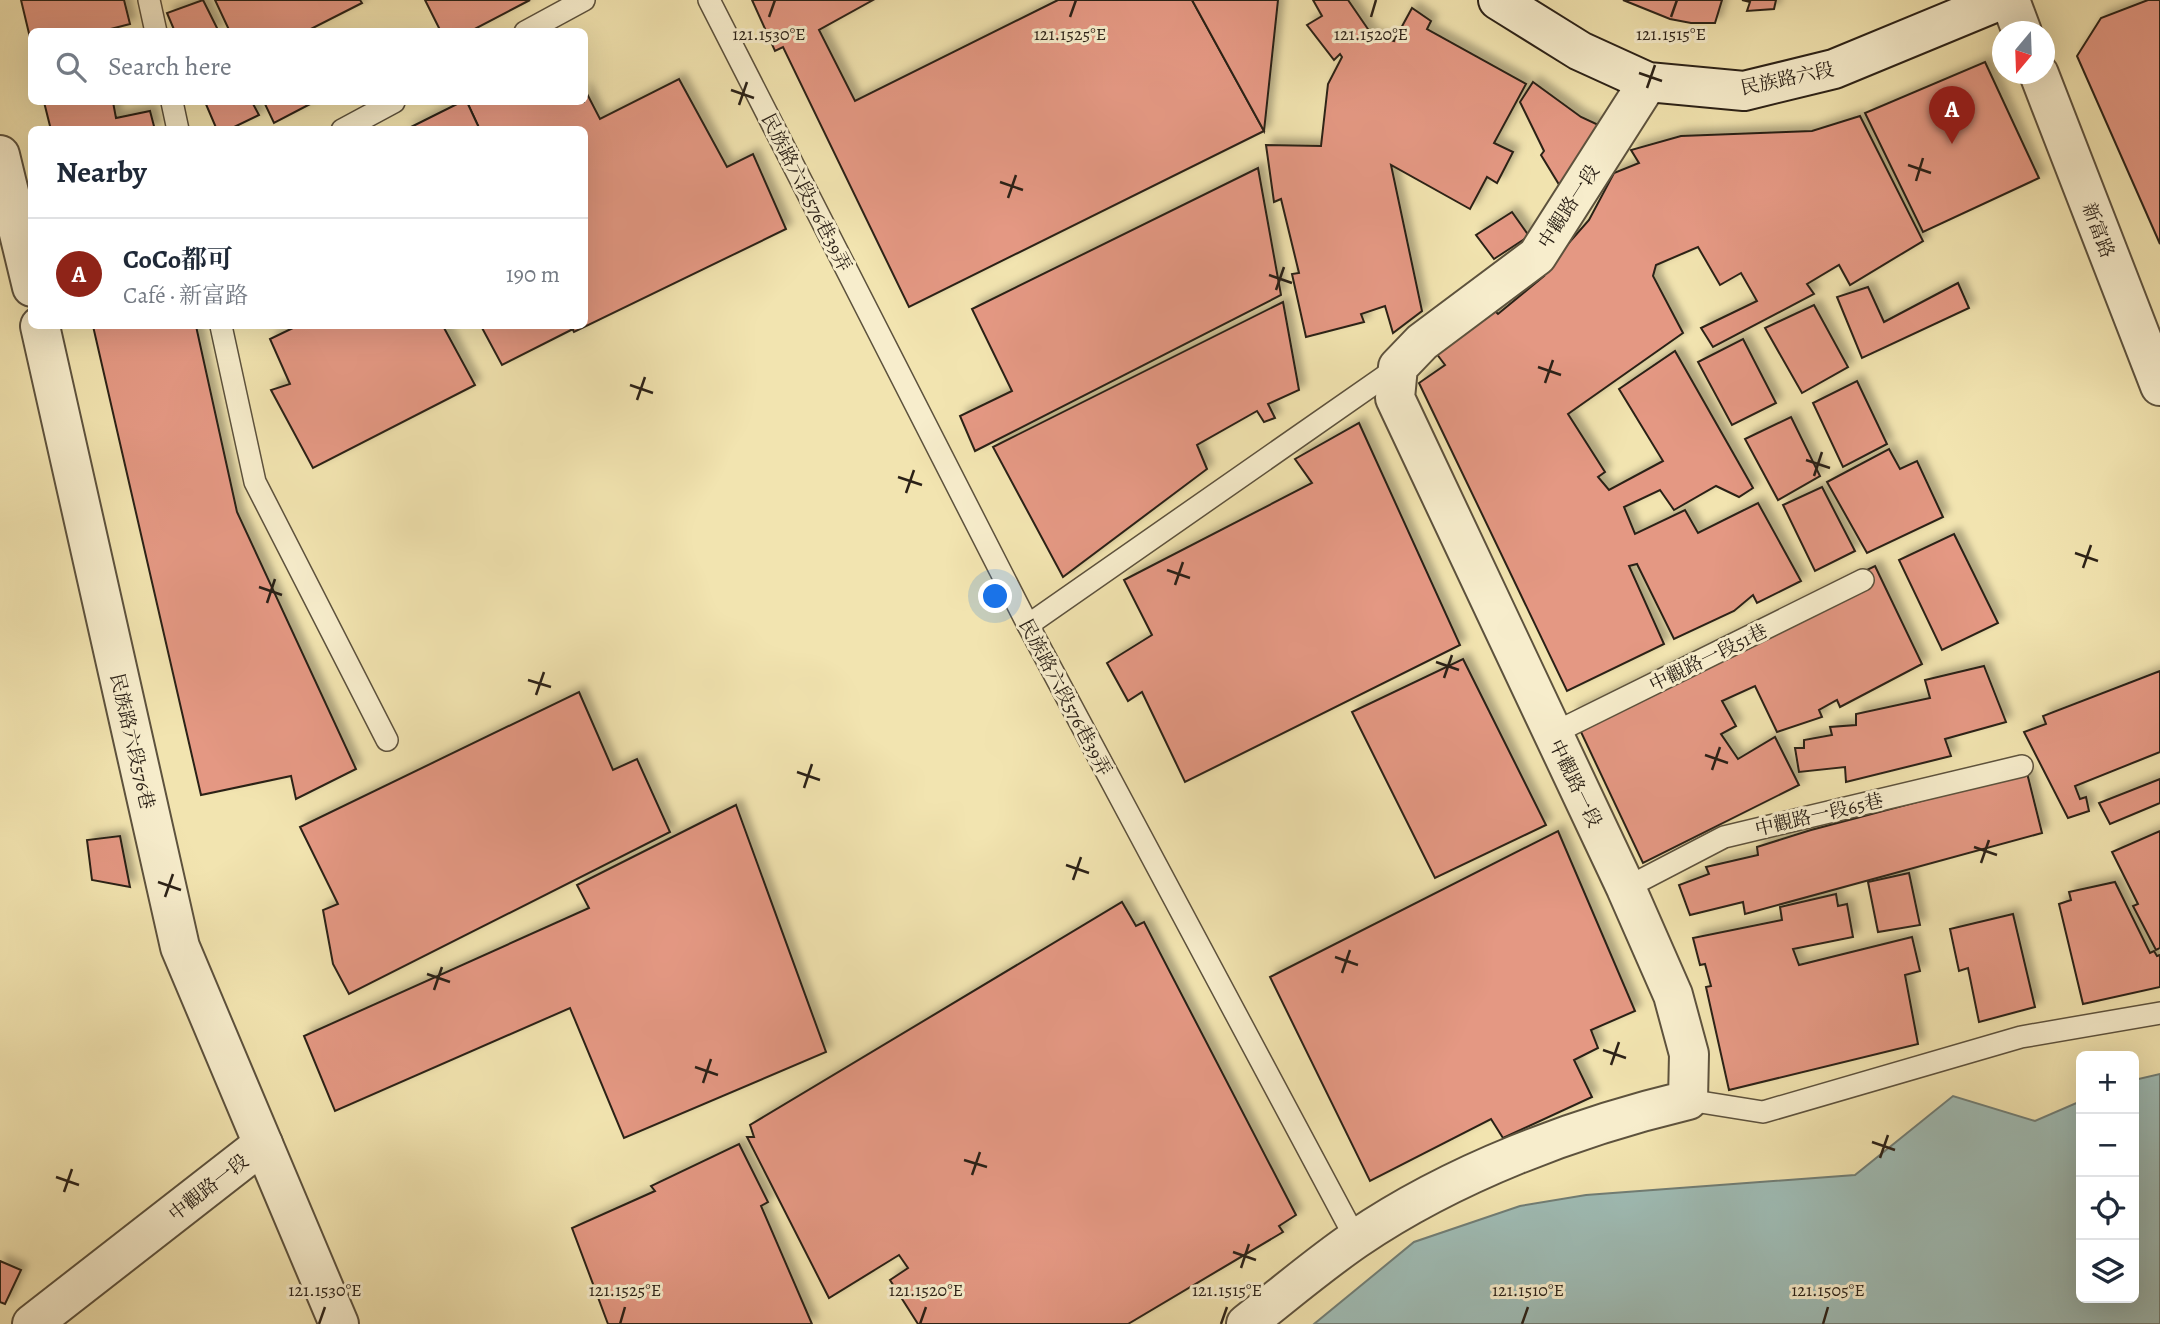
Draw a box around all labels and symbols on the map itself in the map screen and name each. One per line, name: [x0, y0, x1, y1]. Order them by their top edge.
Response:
north arrow: [1992, 21, 2055, 84]
text: 121.1530°E: [732, 22, 806, 46]
text: 121.1525°E: [1034, 22, 1106, 46]
text: 121.1520°E: [1334, 22, 1408, 46]
text: 121.1515°E: [1636, 22, 1706, 46]
street label: 民族路六段: [1738, 56, 1836, 102]
pin: A: [1929, 86, 1975, 144]
street label: 民族路六段576巷39弄: [755, 109, 857, 276]
street label: 中觀路一段: [1532, 160, 1606, 253]
street label: 新富路: [2076, 199, 2120, 262]
your location: [978, 579, 1012, 613]
street label: 民族路六段576巷39弄: [1013, 614, 1118, 781]
street label: 中觀路一段51巷: [1645, 618, 1772, 698]
street label: 民族路六段576巷: [104, 671, 160, 812]
street label: 中觀路一段: [1543, 735, 1608, 832]
street label: 中觀路一段65巷: [1753, 788, 1886, 842]
street label: 中觀路一段: [163, 1148, 254, 1227]
text: 121.1530°E: [288, 1278, 362, 1302]
text: 121.1525°E: [589, 1278, 661, 1302]
text: 121.1520°E: [889, 1278, 963, 1302]
text: 121.1515°E: [1192, 1278, 1262, 1302]
text: 121.1510°E: [1492, 1278, 1564, 1302]
text: 121.1505°E: [1791, 1278, 1865, 1302]

